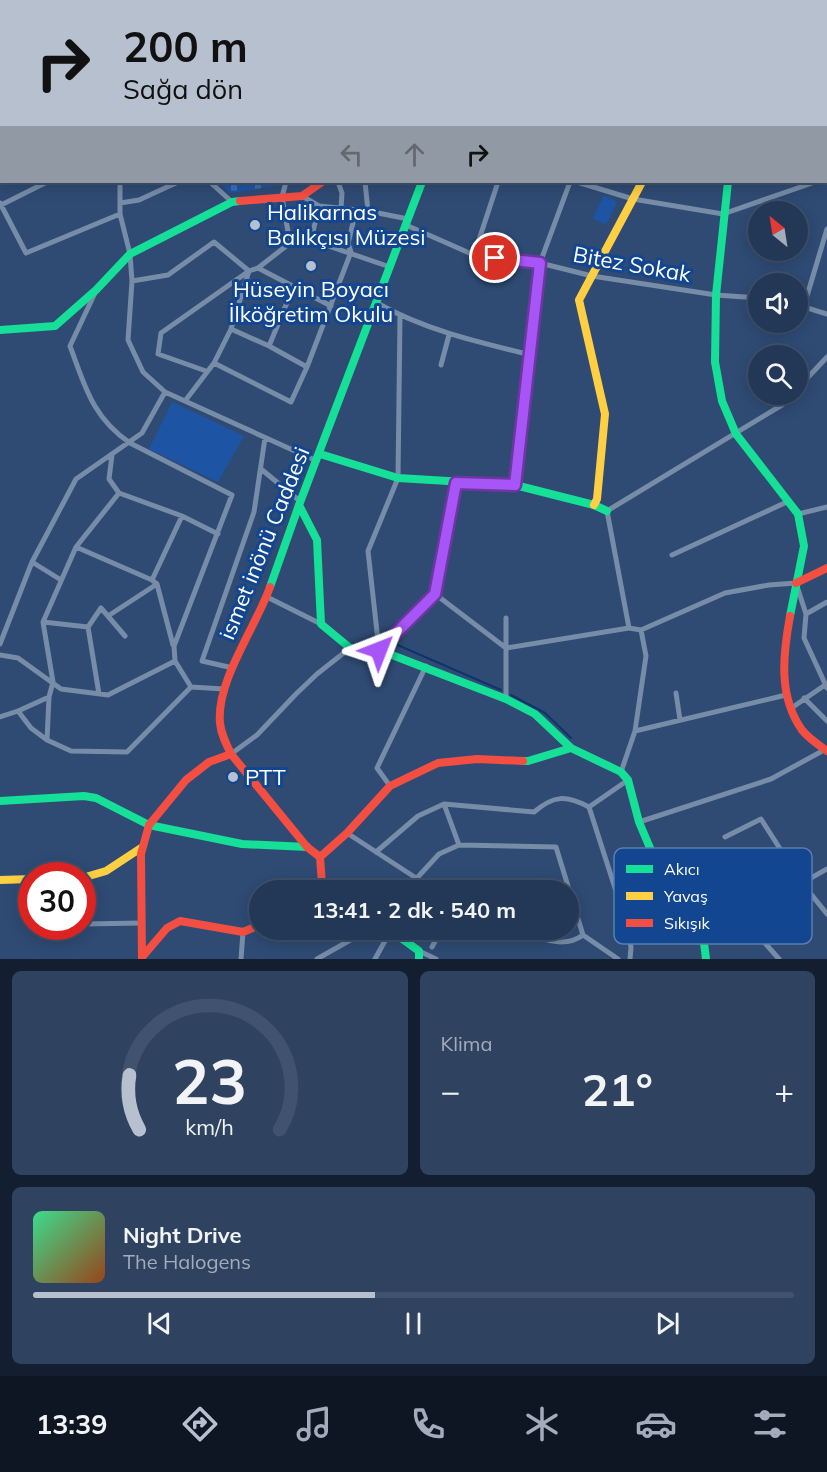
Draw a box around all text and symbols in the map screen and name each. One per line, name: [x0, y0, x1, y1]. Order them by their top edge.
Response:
text: 200 m: [123, 20, 248, 73]
icon: right: [24, 24, 102, 102]
text: Sağa dön: [123, 72, 243, 106]
icon: left: [335, 138, 368, 171]
icon: ahead: [398, 138, 431, 171]
icon: right: [461, 138, 494, 171]
place label: Halikarnas Balıkçısı Müzesi: [267, 198, 426, 251]
north arrow: [748, 201, 808, 261]
map controls: [748, 201, 808, 405]
marker: Halikarnas Balıkçısı Müzesi: [248, 218, 262, 232]
pin: [469, 232, 520, 283]
street label: Bitez Sokak: [571, 240, 694, 288]
icon: arrive: [478, 241, 511, 274]
marker: Hüseyin Boyacı İlköğretim Okulu: [304, 259, 318, 273]
button: sound: [748, 273, 808, 333]
place label: Hüseyin Boyacı İlköğretim Okulu: [229, 275, 393, 328]
button: search: [748, 345, 808, 405]
street label: ismet inönü Caddesi: [213, 443, 315, 643]
position arrow: [347, 618, 411, 682]
place label: PTT: [245, 763, 286, 791]
marker: PTT: [226, 770, 240, 784]
legend: [614, 848, 812, 944]
text: Akıcı: [664, 859, 700, 879]
speed limit sign: 30: [18, 862, 96, 940]
text: Yavaş: [663, 886, 708, 906]
text: 13:41 · 2 dk · 540 m: [312, 896, 516, 924]
text: Sıkışık: [664, 913, 711, 933]
text: Klima: [441, 1031, 492, 1056]
text: 23: [172, 1041, 247, 1120]
text: 21°: [582, 1061, 653, 1117]
text: −: [441, 1070, 460, 1111]
text: +: [774, 1070, 794, 1111]
text: km/h: [185, 1113, 234, 1140]
text: Night Drive: [123, 1221, 242, 1249]
text: The Halogens: [123, 1249, 251, 1274]
icon: previous: [143, 1307, 176, 1340]
icon: pause: [397, 1307, 430, 1340]
icon: next: [651, 1307, 684, 1340]
icon: directions: [179, 1403, 221, 1445]
icon: music: [293, 1403, 335, 1445]
icon: phone: [407, 1403, 449, 1445]
icon: climate: [521, 1403, 563, 1445]
icon: car: [635, 1403, 677, 1445]
icon: filters: [749, 1403, 791, 1445]
text: 13:39: [36, 1407, 107, 1441]

